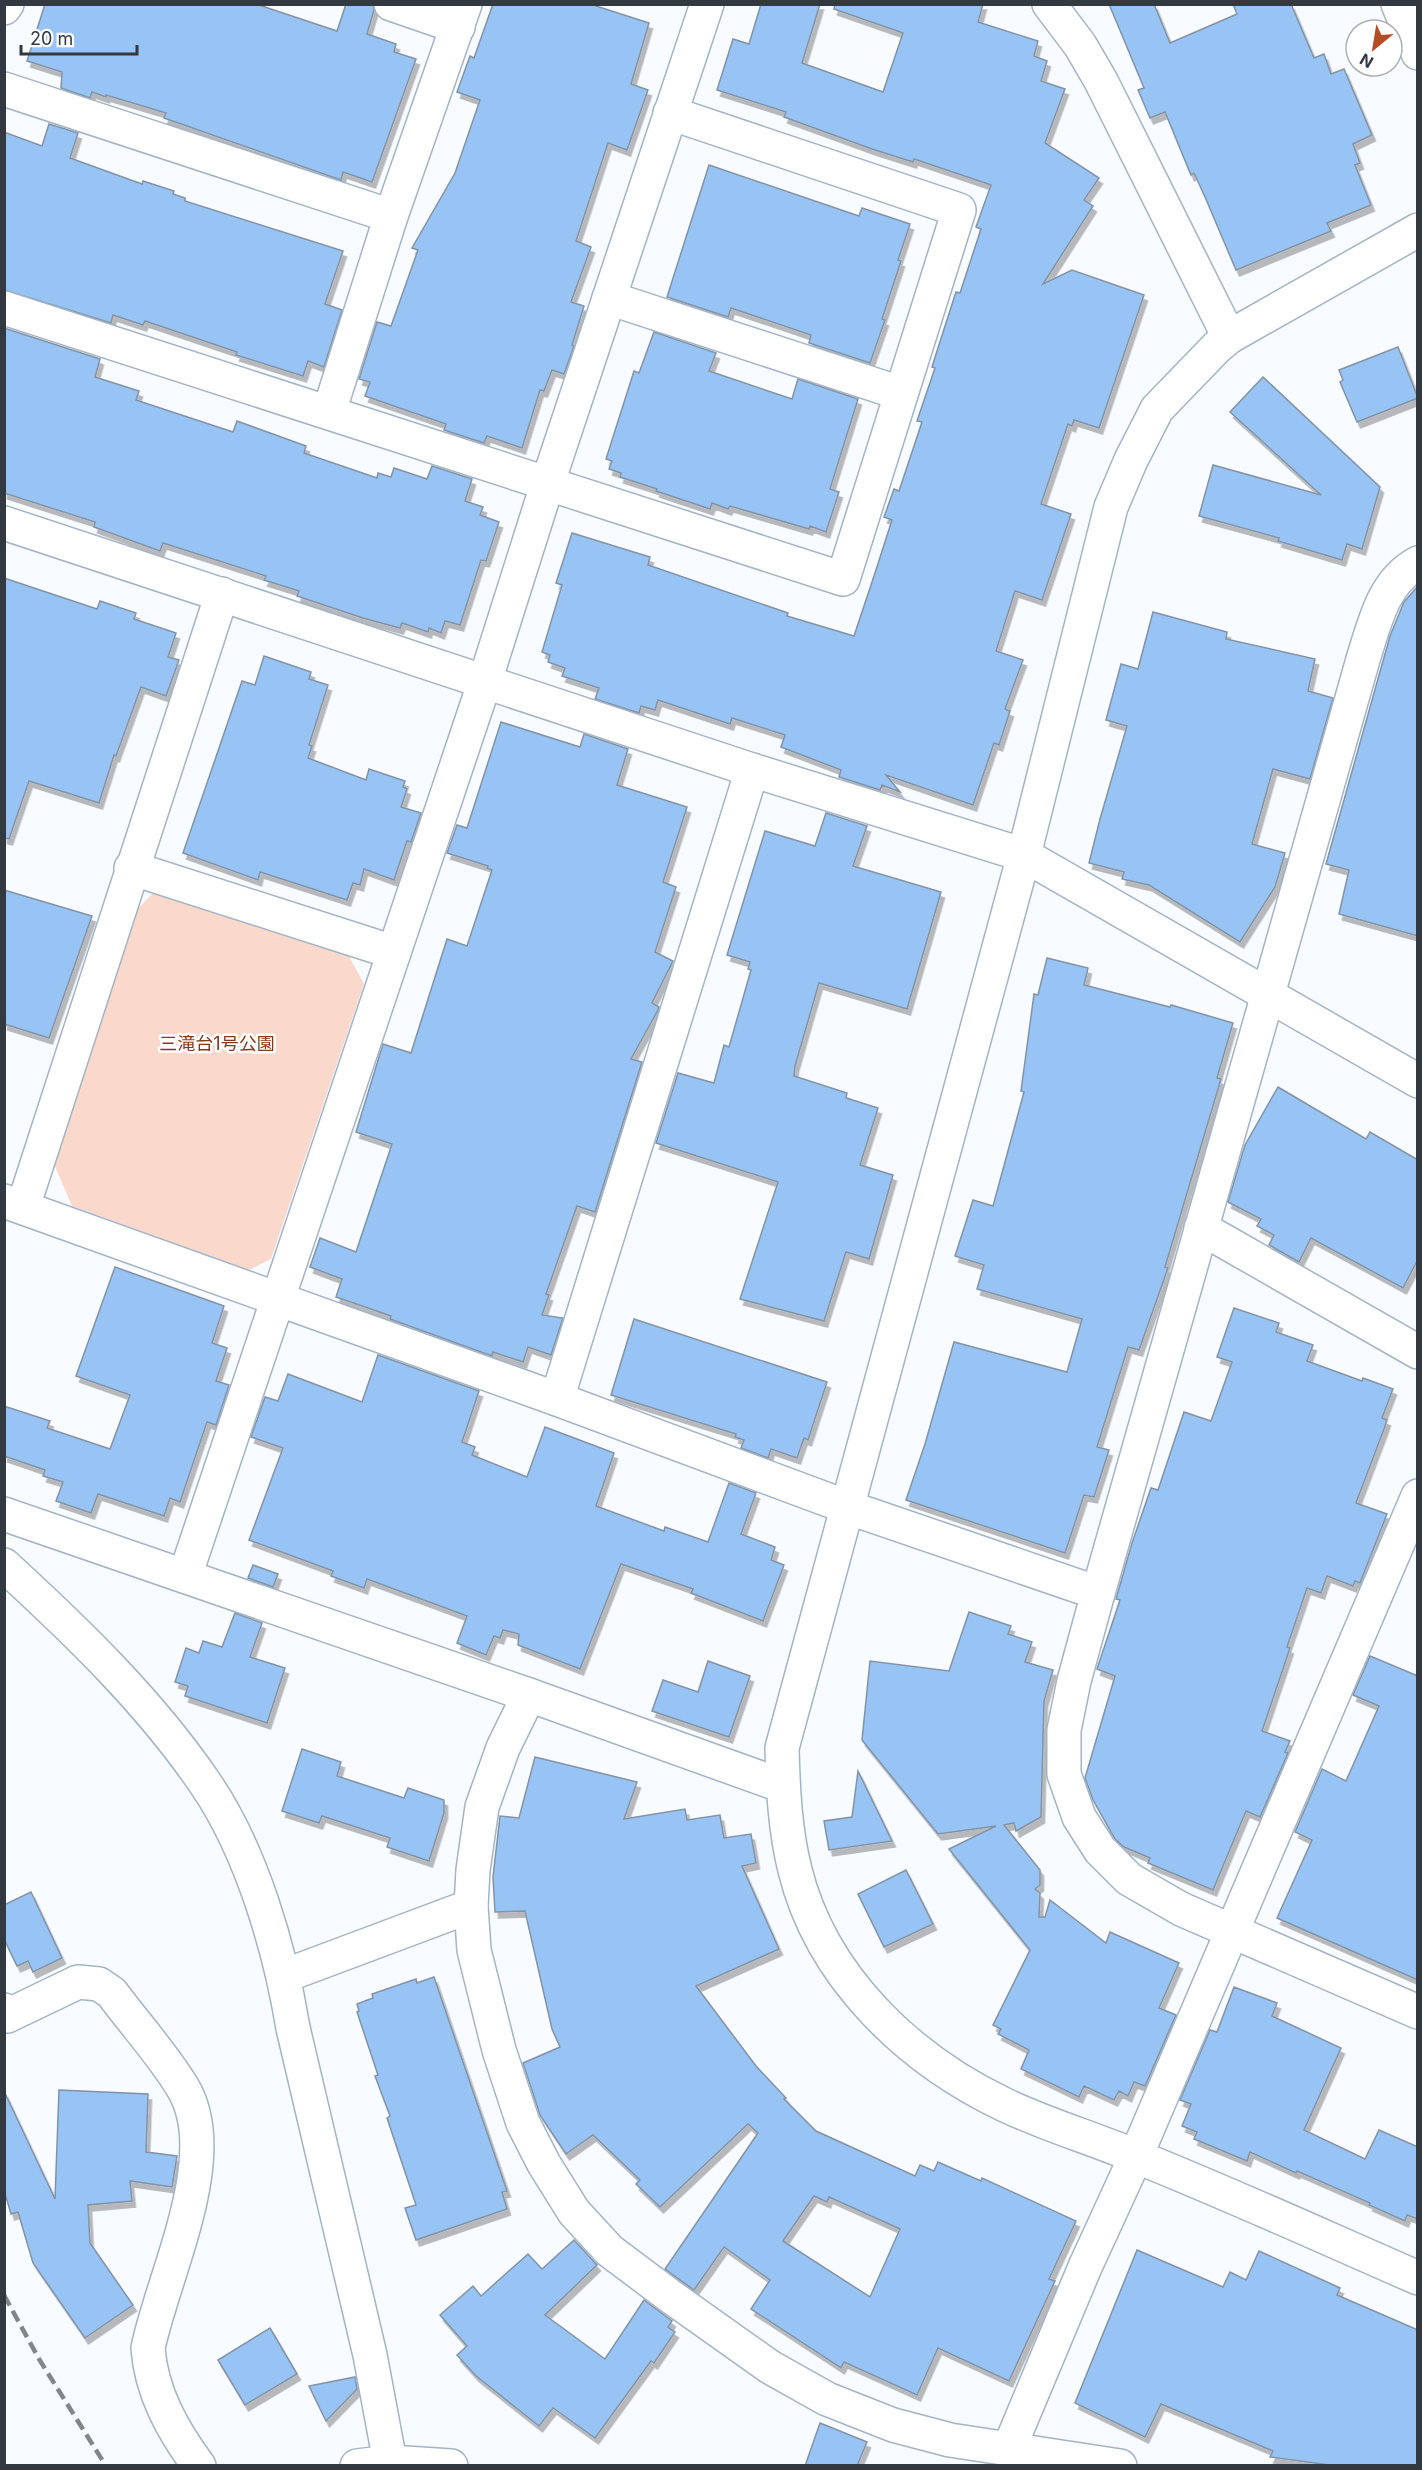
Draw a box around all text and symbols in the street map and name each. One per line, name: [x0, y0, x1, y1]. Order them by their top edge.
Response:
scale bar: [21, 18, 136, 56]
north arrow: [1344, 18, 1404, 78]
text: 20 m: [30, 28, 73, 49]
text: N: [1356, 49, 1377, 73]
park label: 三滝台1号公園: [159, 1033, 275, 1054]

